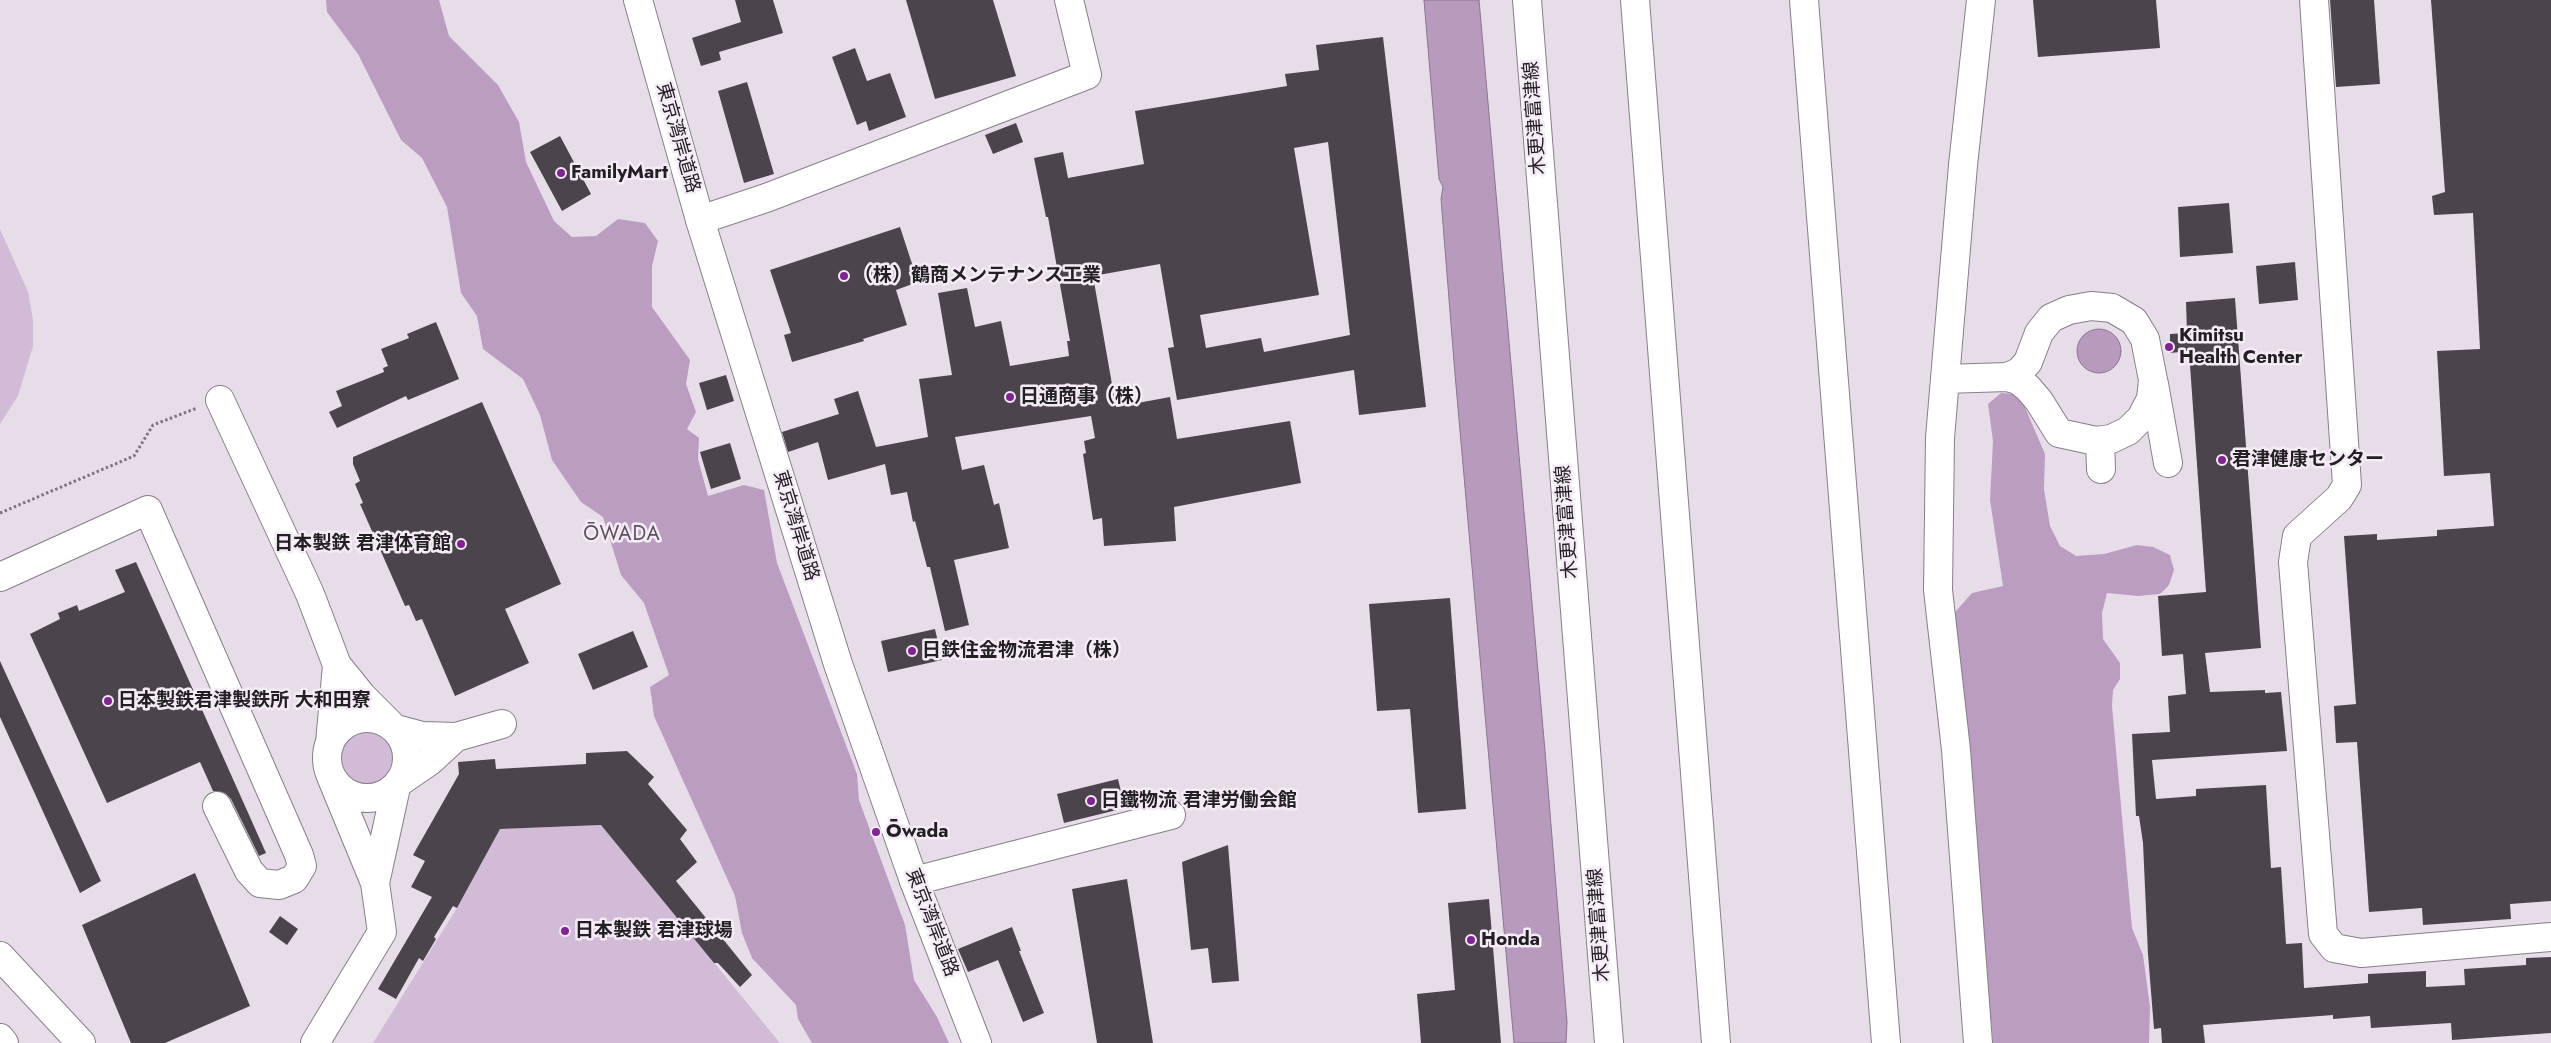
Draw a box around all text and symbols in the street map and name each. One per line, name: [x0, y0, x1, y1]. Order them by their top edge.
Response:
street label: 木更津富津線: [1521, 60, 1551, 176]
street label: 東京湾岸道路: [650, 80, 704, 196]
place label: FamilyMart: [571, 162, 668, 184]
marker: FamilyMart: [555, 167, 567, 179]
place label: （株）鶴商メンテナンス工業: [854, 265, 1101, 287]
marker: （株）鶴商メンテナンス工業: [838, 270, 850, 282]
place label: Kimitsu Health Center: [2179, 325, 2303, 369]
marker: Kimitsu Health Center: [2163, 341, 2175, 353]
place label: 日通商事（株）: [1020, 386, 1153, 408]
marker: 日通商事（株）: [1004, 391, 1016, 403]
place label: 君津健康センター: [2232, 449, 2384, 471]
marker: 君津健康センター: [2216, 454, 2228, 466]
street label: 木更津富津線: [1553, 464, 1583, 580]
street label: 東京湾岸道路: [767, 468, 823, 584]
district label: ŌWADA: [583, 523, 661, 547]
place label: 日本製鉄 君津体育館: [274, 533, 451, 555]
marker: 日本製鉄 君津体育館: [455, 538, 467, 550]
place label: 日鉄住金物流君津（株）: [922, 640, 1131, 662]
marker: 日鉄住金物流君津（株）: [906, 645, 918, 657]
place label: 日本製鉄君津製鉄所 大和田寮: [118, 690, 371, 712]
marker: 日本製鉄君津製鉄所 大和田寮: [102, 695, 114, 707]
place label: 日鐵物流 君津労働会館: [1101, 790, 1297, 812]
marker: 日鐵物流 君津労働会館: [1085, 795, 1097, 807]
place label: Ōwada: [886, 821, 949, 843]
marker: Ōwada: [870, 826, 882, 838]
street label: 東京湾岸道路: [900, 866, 962, 980]
street label: 木更津富津線: [1585, 867, 1615, 983]
place label: 日本製鉄 君津球場: [575, 920, 733, 942]
marker: 日本製鉄 君津球場: [559, 925, 571, 937]
place label: Honda: [1481, 929, 1540, 951]
marker: Honda: [1465, 934, 1477, 946]

